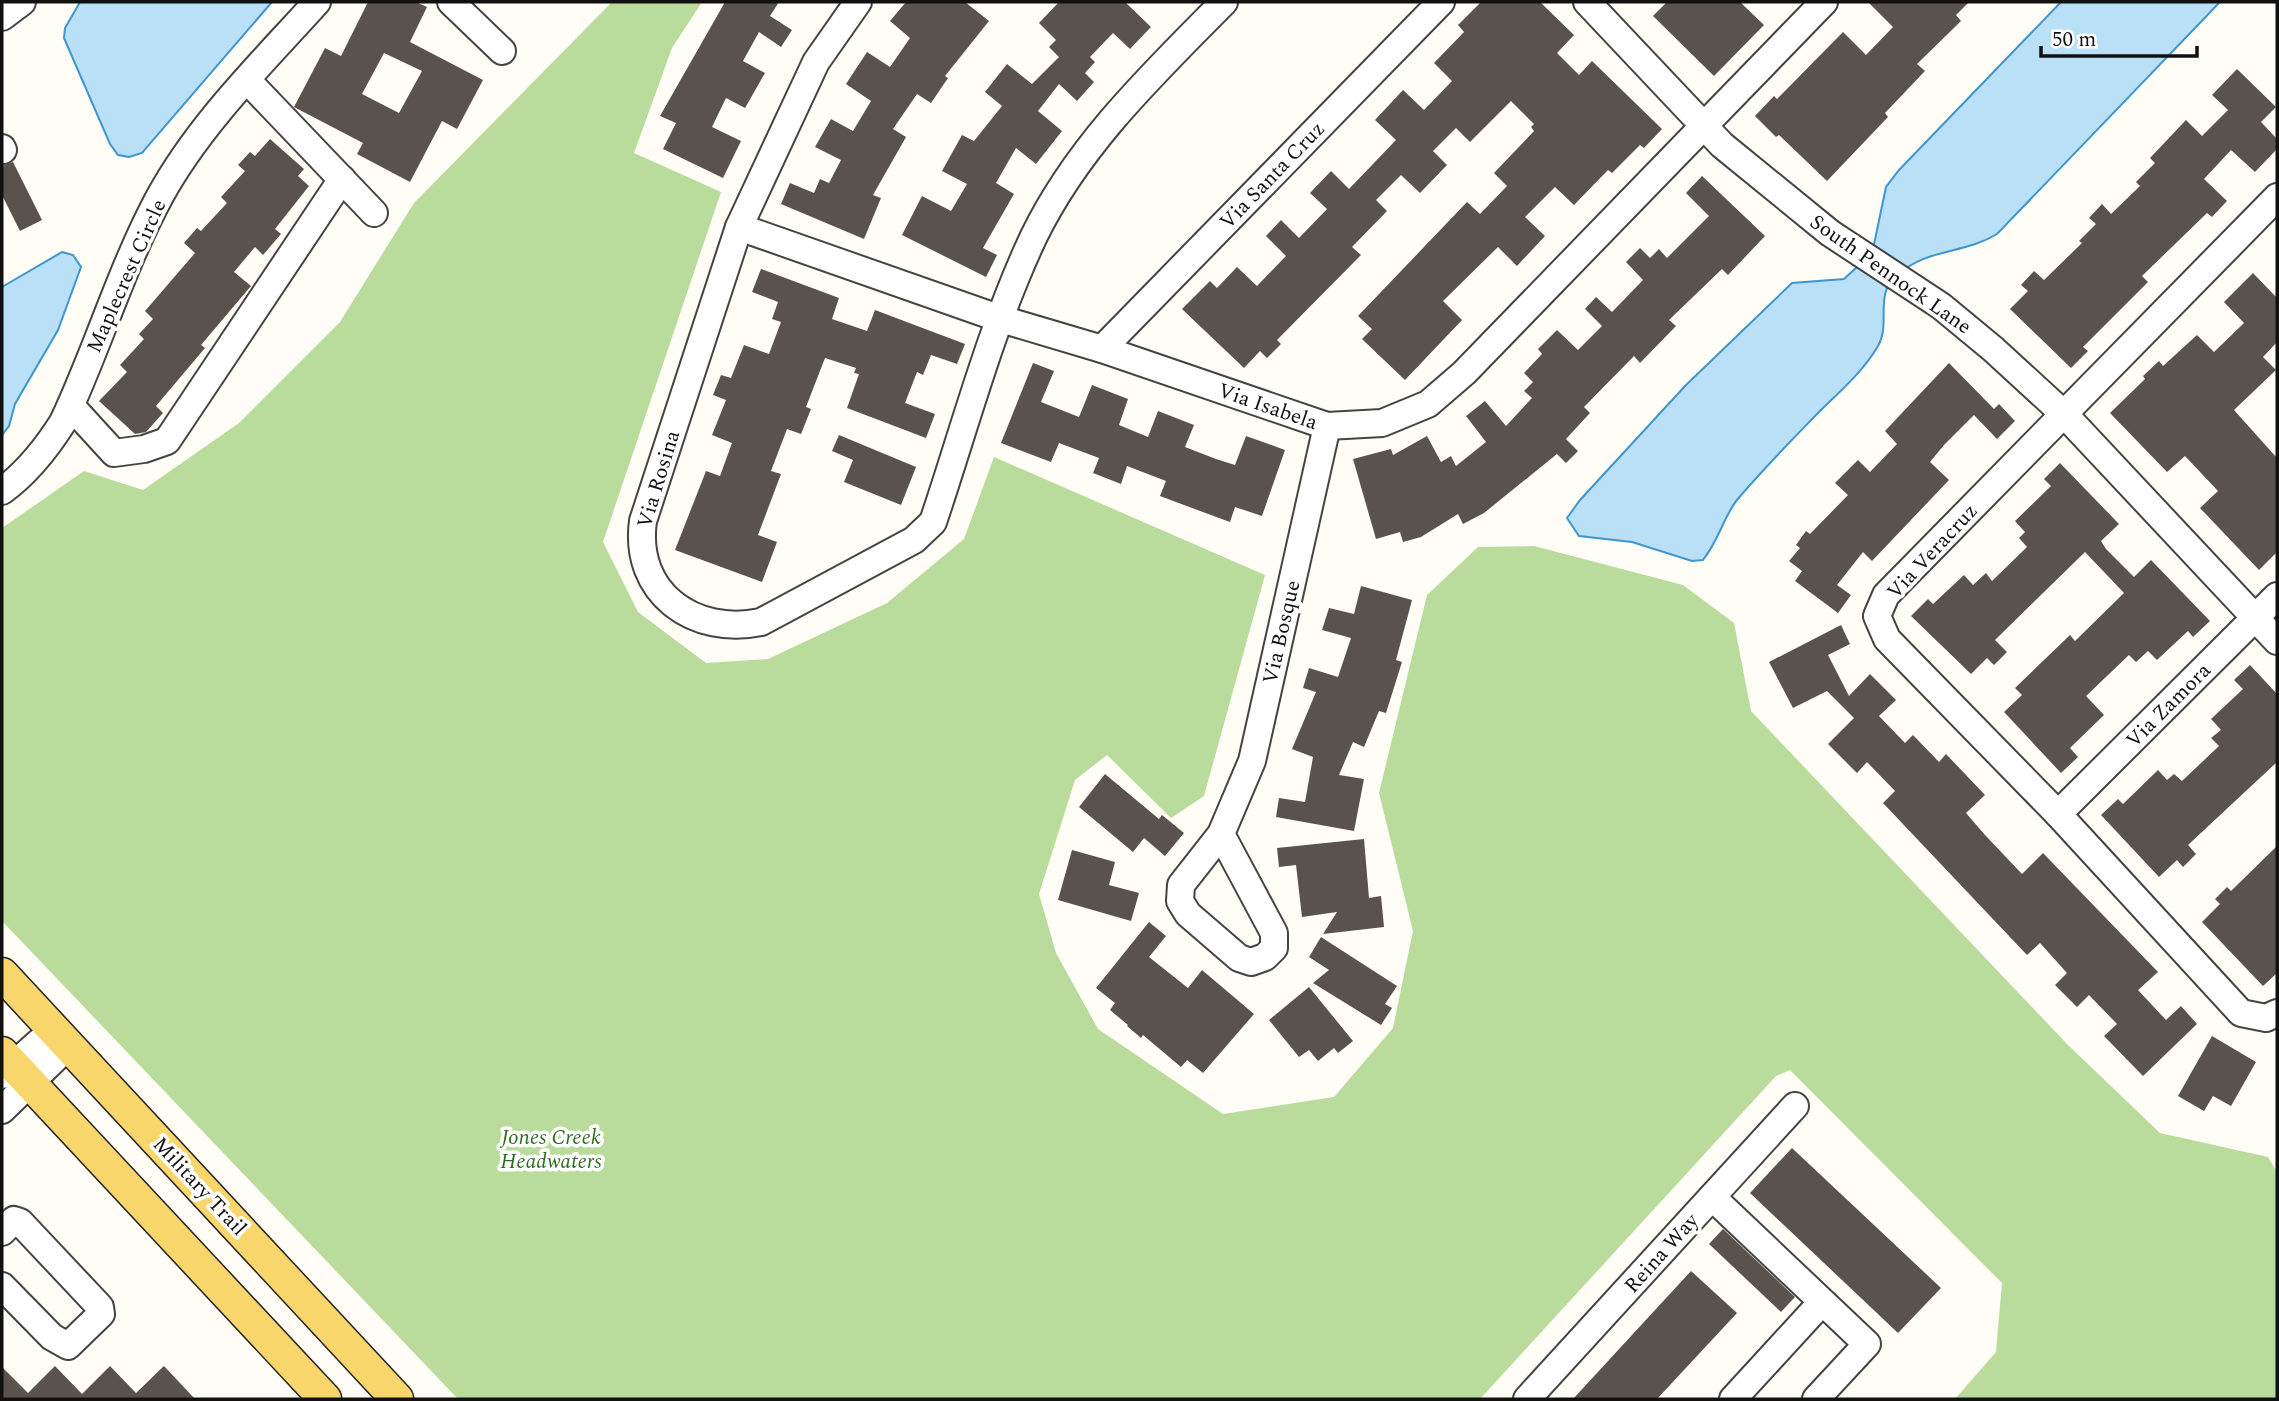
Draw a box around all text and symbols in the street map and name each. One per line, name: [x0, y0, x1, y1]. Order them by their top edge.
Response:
scale bar: [2041, 14, 2197, 58]
text: 50 m: [2052, 24, 2096, 56]
street label: Via Santa Cruz: [1213, 114, 1333, 237]
street label: Maplecrest Circle: [79, 194, 175, 358]
street label: South Pennock Lane: [1803, 207, 1978, 343]
street label: Via Isabela: [1214, 375, 1323, 439]
street label: Via Rosina: [629, 426, 689, 532]
street label: Via Veracruz: [1880, 496, 1986, 607]
street label: Via Bosque: [1254, 577, 1309, 687]
street label: Via Zamora: [2119, 655, 2219, 756]
park label: Jones Creek Headwaters: [499, 1122, 602, 1178]
street label: Military Trail: [145, 1130, 254, 1244]
street label: Reina Way: [1617, 1206, 1707, 1301]

